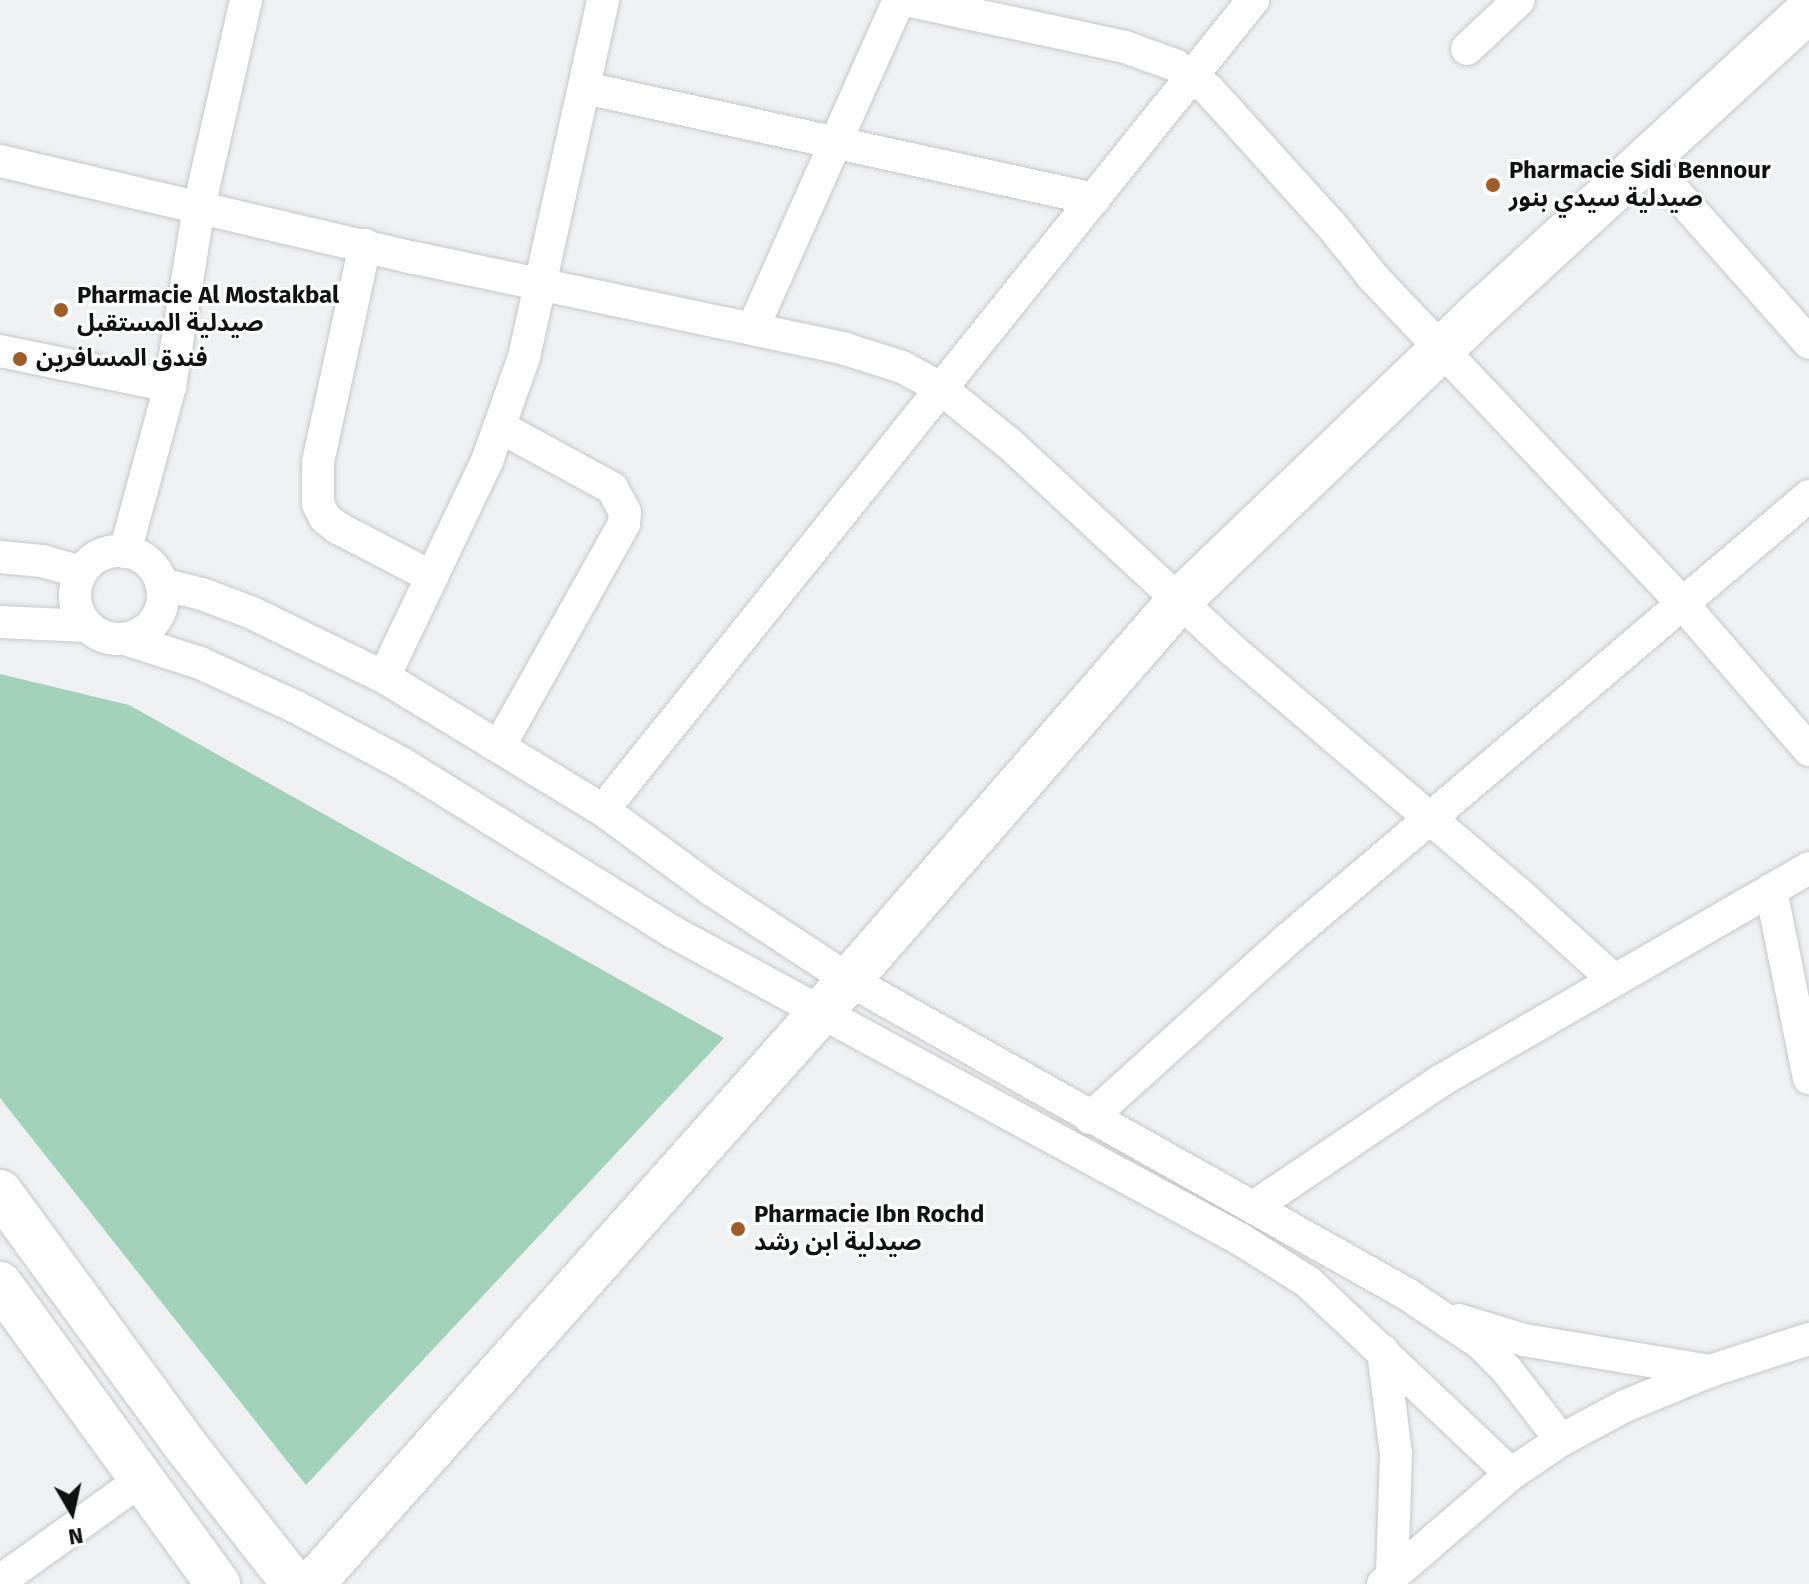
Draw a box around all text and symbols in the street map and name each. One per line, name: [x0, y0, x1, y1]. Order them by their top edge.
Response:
place label: Pharmacie Sidi Bennour صيدلية سيدي بنور: [1509, 157, 1771, 213]
marker: Pharmacie Sidi Bennour صيدلية سيدي بنور: [1484, 176, 1502, 194]
place label: Pharmacie Al Mostakbal صيدلية المستقبل: [77, 282, 339, 338]
marker: Pharmacie Al Mostakbal صيدلية المستقبل: [52, 301, 70, 319]
place label: فندق المسافرين: [36, 345, 208, 373]
marker: فندق المسافرين: [11, 350, 29, 368]
place label: Pharmacie Ibn Rochd صيدلية ابن رشد: [754, 1201, 984, 1257]
marker: Pharmacie Ibn Rochd صيدلية ابن رشد: [729, 1220, 747, 1238]
north arrow: [32, 1472, 112, 1552]
text: N: [67, 1522, 85, 1551]

